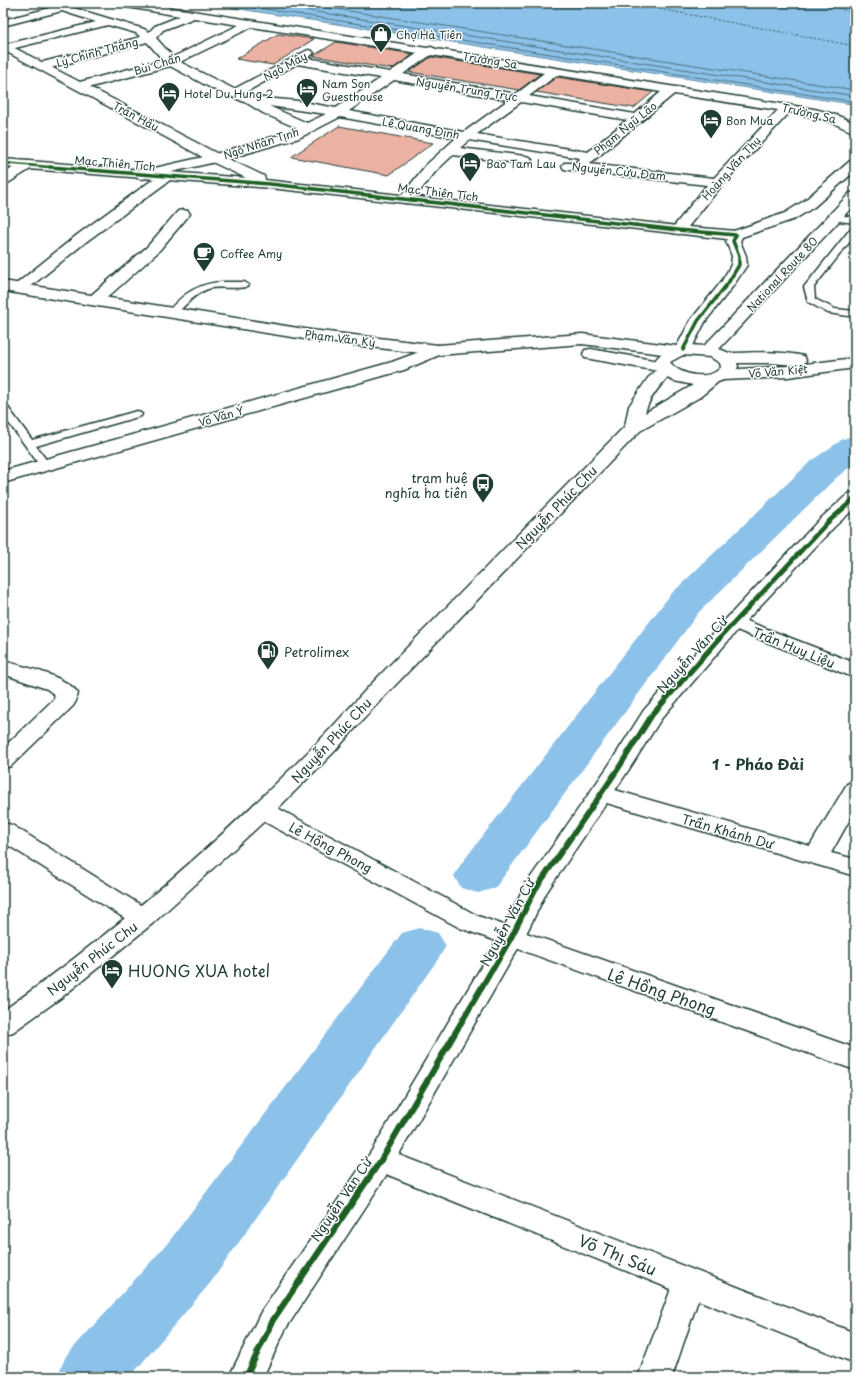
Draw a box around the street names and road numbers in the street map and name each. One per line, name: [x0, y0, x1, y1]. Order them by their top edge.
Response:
street label: Lý Chính Thắng: [54, 33, 140, 71]
street label: Ngô Mây: [260, 47, 310, 85]
street label: Trường Sa: [461, 47, 519, 73]
street label: Bùi Chấn: [131, 49, 183, 79]
street label: Nguyễn Trung Trực: [415, 73, 519, 105]
street label: Trần Hầu: [110, 97, 162, 135]
street label: Phạm Ngũ Lão: [590, 97, 660, 159]
street label: Trường Sa: [780, 98, 838, 128]
street label: Lê Quang Định: [381, 113, 461, 143]
street label: Ngô Nhân Tịnh: [221, 123, 301, 163]
street label: Hoàng Văn Thụ: [698, 132, 764, 204]
street label: Mạc Thiên Tích: [74, 151, 156, 175]
street label: Nguyễn Cửu Đam: [571, 158, 667, 184]
street label: Mạc Thiên Tích: [397, 179, 479, 205]
street label: National Route 80: [743, 233, 821, 315]
street label: Phạm Văn Ký: [304, 325, 376, 351]
street label: Võ Văn Kiệt: [748, 360, 809, 382]
street label: Võ Văn Ý: [196, 401, 246, 431]
street label: Nguyễn Phúc Chu: [511, 461, 601, 553]
street label: Nguyễn Văn Cừ: [652, 611, 732, 697]
street label: Trần Huy Liệu: [750, 622, 838, 672]
street label: Nguyễn Phúc Chu: [287, 693, 375, 787]
street label: Trần Khánh Dư: [680, 809, 777, 854]
street label: Lê Hồng Phong: [286, 817, 376, 877]
street label: Nguyễn Văn Cừ: [475, 874, 539, 970]
street label: Nguyễn Phúc Chu: [43, 917, 141, 999]
street label: Lê Hồng Phong: [605, 961, 719, 1021]
street label: Nguyễn Văn Cừ: [306, 1152, 377, 1245]
street label: Võ Thị Sáu: [575, 1227, 661, 1281]

